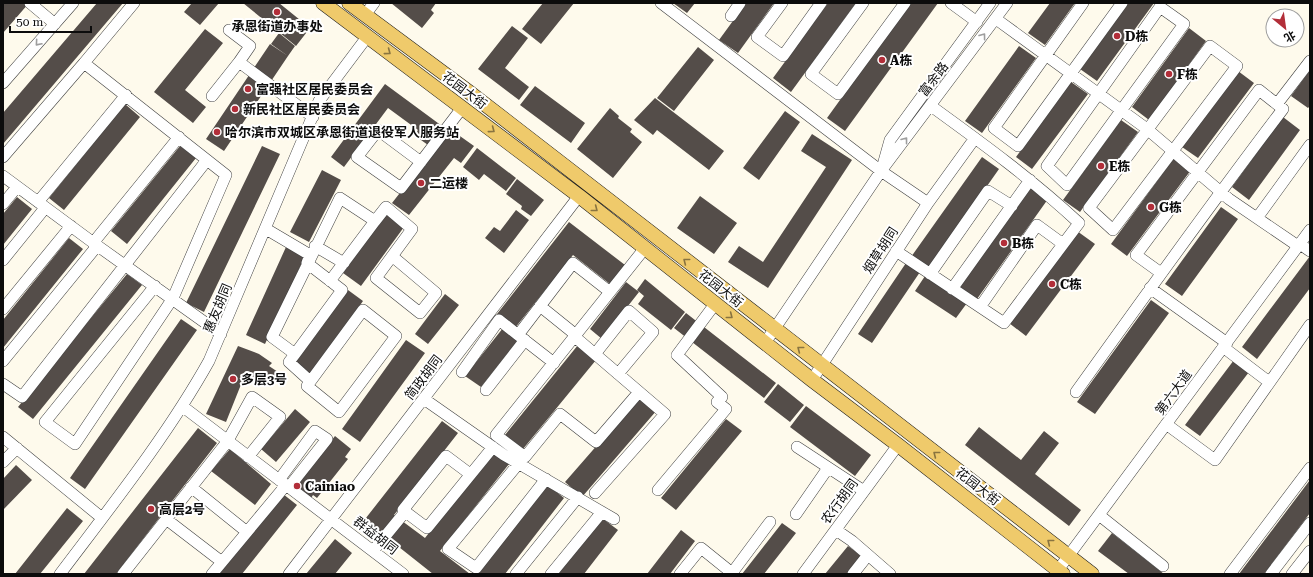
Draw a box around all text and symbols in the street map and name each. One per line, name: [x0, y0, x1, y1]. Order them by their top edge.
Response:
marker: 承恩街道办事处: [272, 7, 282, 17]
scale bar: [10, 8, 91, 34]
north arrow: [1265, 8, 1305, 48]
text: 50 m: [16, 15, 43, 29]
place label: 承恩街道办事处: [231, 19, 323, 34]
text: 北: [1282, 28, 1298, 45]
place label: D栋: [1125, 29, 1148, 44]
marker: D栋: [1112, 31, 1122, 41]
one-way arrow: [978, 34, 985, 41]
one-way arrow: [35, 38, 43, 46]
one-way arrow: [383, 47, 390, 54]
place label: A栋: [890, 53, 912, 68]
marker: A栋: [877, 55, 887, 65]
street label: 富余路: [916, 59, 951, 99]
place label: F栋: [1177, 67, 1198, 82]
street label: 花园大街: [439, 69, 490, 112]
marker: F栋: [1164, 69, 1174, 79]
place label: 富强社区居民委员会: [256, 82, 373, 97]
marker: 富强社区居民委员会: [243, 84, 253, 94]
place label: 新民社区居民委员会: [243, 102, 360, 117]
marker: 新民社区居民委员会: [230, 104, 240, 114]
place label: 哈尔滨市双城区承恩街道退役军人服务站: [225, 125, 459, 140]
one-way arrow: [487, 125, 494, 132]
marker: 哈尔滨市双城区承恩街道退役军人服务站: [212, 127, 222, 137]
one-way arrow: [900, 138, 907, 145]
place label: E栋: [1109, 159, 1130, 174]
marker: E栋: [1096, 161, 1106, 171]
place label: 二运楼: [429, 176, 468, 191]
marker: 二运楼: [416, 178, 426, 188]
place label: G栋: [1159, 200, 1182, 215]
marker: G栋: [1146, 202, 1156, 212]
one-way arrow: [591, 204, 598, 211]
street label: 烟草胡同: [860, 224, 901, 276]
place label: B栋: [1012, 236, 1034, 251]
marker: B栋: [999, 238, 1009, 248]
one-way arrow: [684, 258, 691, 265]
street label: 花园大街: [696, 266, 746, 310]
place label: C栋: [1060, 277, 1082, 292]
marker: C栋: [1047, 279, 1057, 289]
street label: 惠友胡同: [200, 281, 235, 335]
one-way arrow: [725, 311, 732, 318]
one-way arrow: [797, 347, 804, 354]
street label: 简政胡同: [402, 352, 445, 403]
street label: 第六大道: [1152, 367, 1195, 418]
place label: 多层3号: [241, 372, 287, 387]
marker: 多层3号: [228, 374, 238, 384]
one-way arrow: [934, 451, 941, 458]
street label: 花园大街: [953, 464, 1003, 508]
street label: 农行胡同: [818, 476, 861, 527]
place label: Cainiao: [305, 479, 355, 494]
marker: Cainiao: [292, 481, 302, 491]
place label: 高层2号: [159, 502, 205, 517]
marker: 高层2号: [146, 504, 156, 514]
street label: 群益胡同: [351, 513, 401, 557]
one-way arrow: [1048, 539, 1055, 546]

